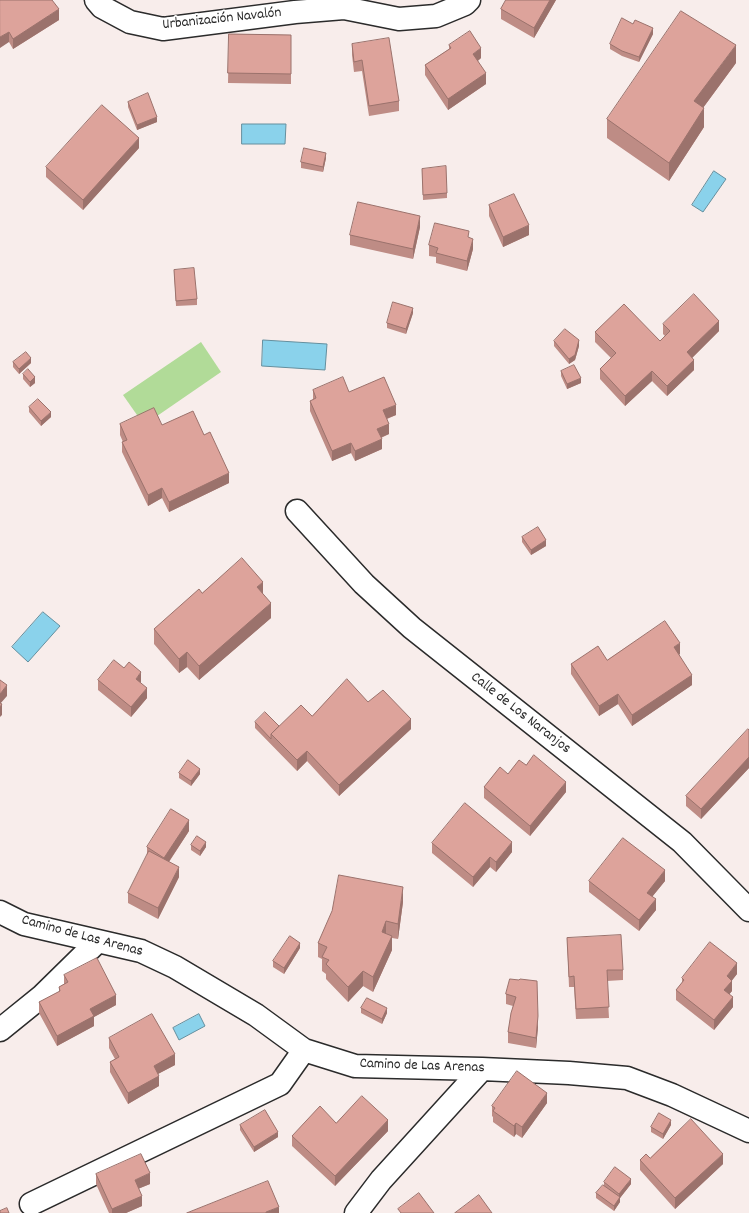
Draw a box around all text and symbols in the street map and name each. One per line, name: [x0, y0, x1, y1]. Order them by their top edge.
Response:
street label: Urbanización Navalón: [162, 5, 282, 35]
street label: Calle de Los Naranjos: [466, 669, 574, 759]
street label: Camino de Las Arenas: [19, 912, 145, 962]
street label: Camino de Las Arenas: [359, 1056, 485, 1078]

